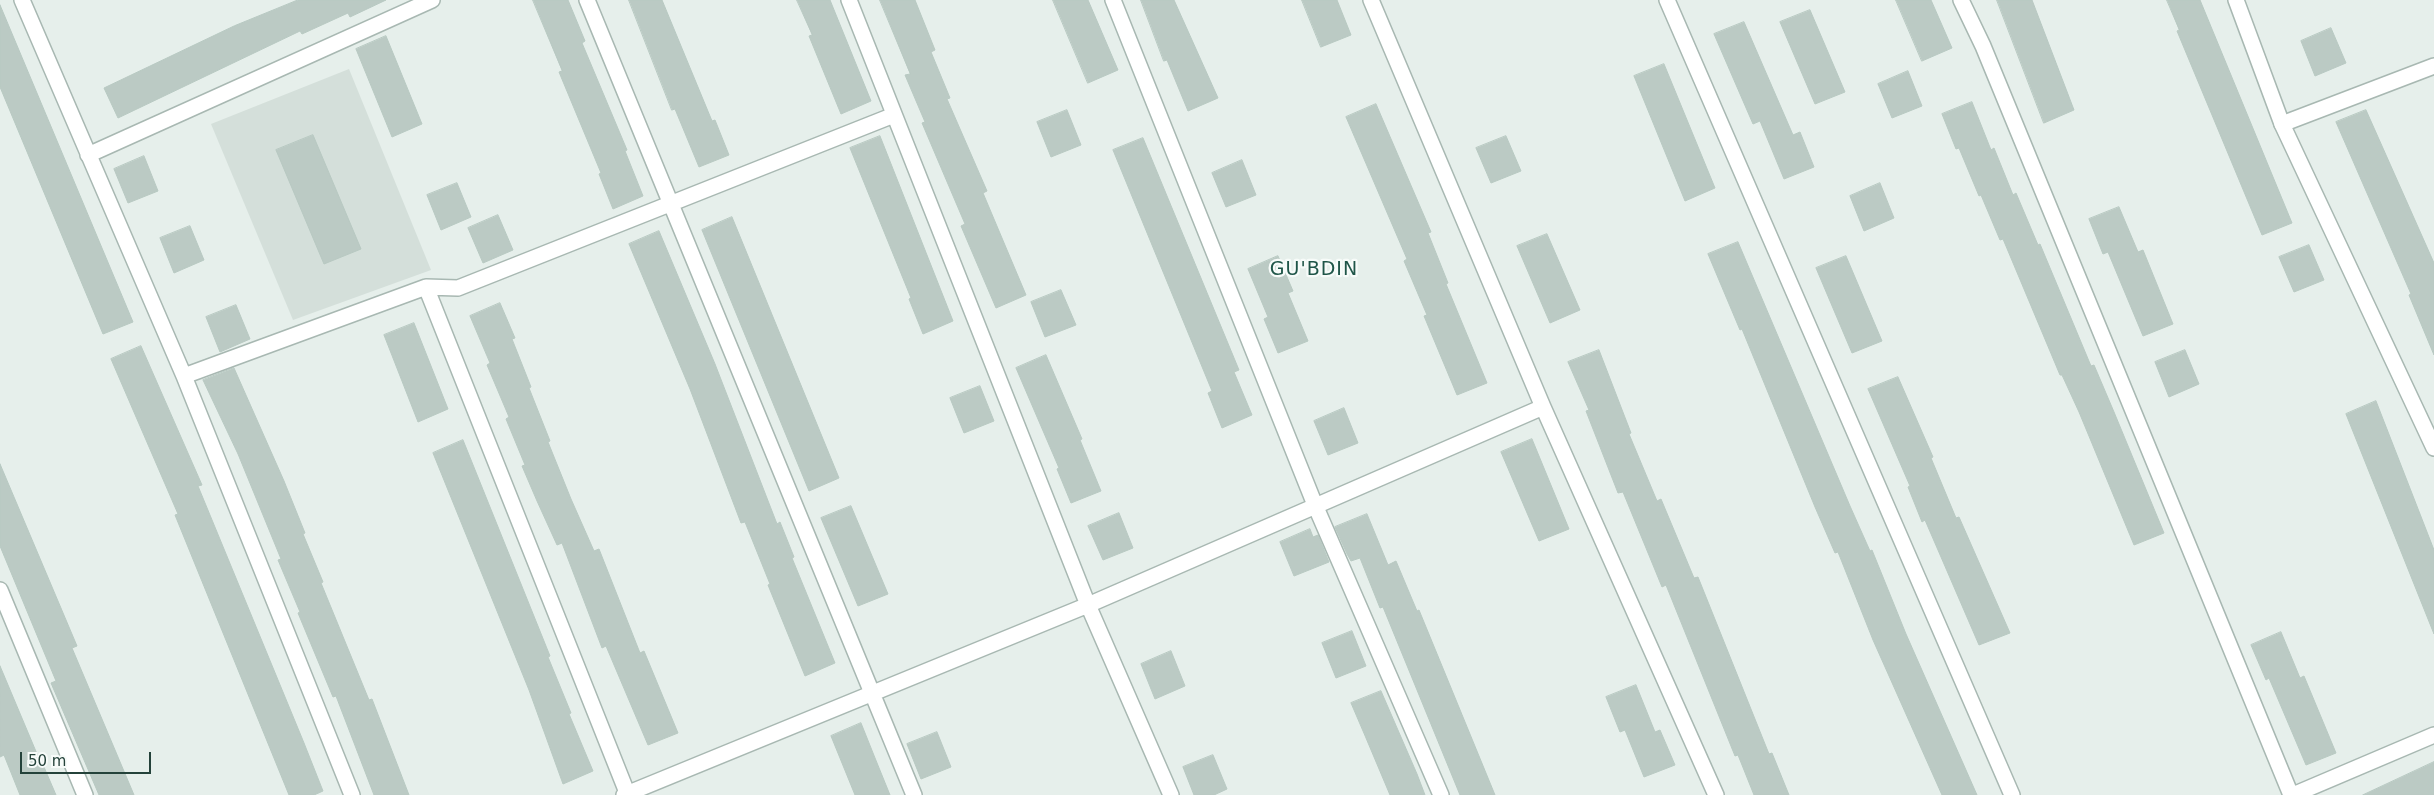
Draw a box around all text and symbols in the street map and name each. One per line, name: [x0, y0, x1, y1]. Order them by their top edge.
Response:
district label: GU'BDIN: [1269, 259, 1359, 281]
scale bar: [22, 742, 154, 774]
text: 50 m: [28, 752, 66, 770]

